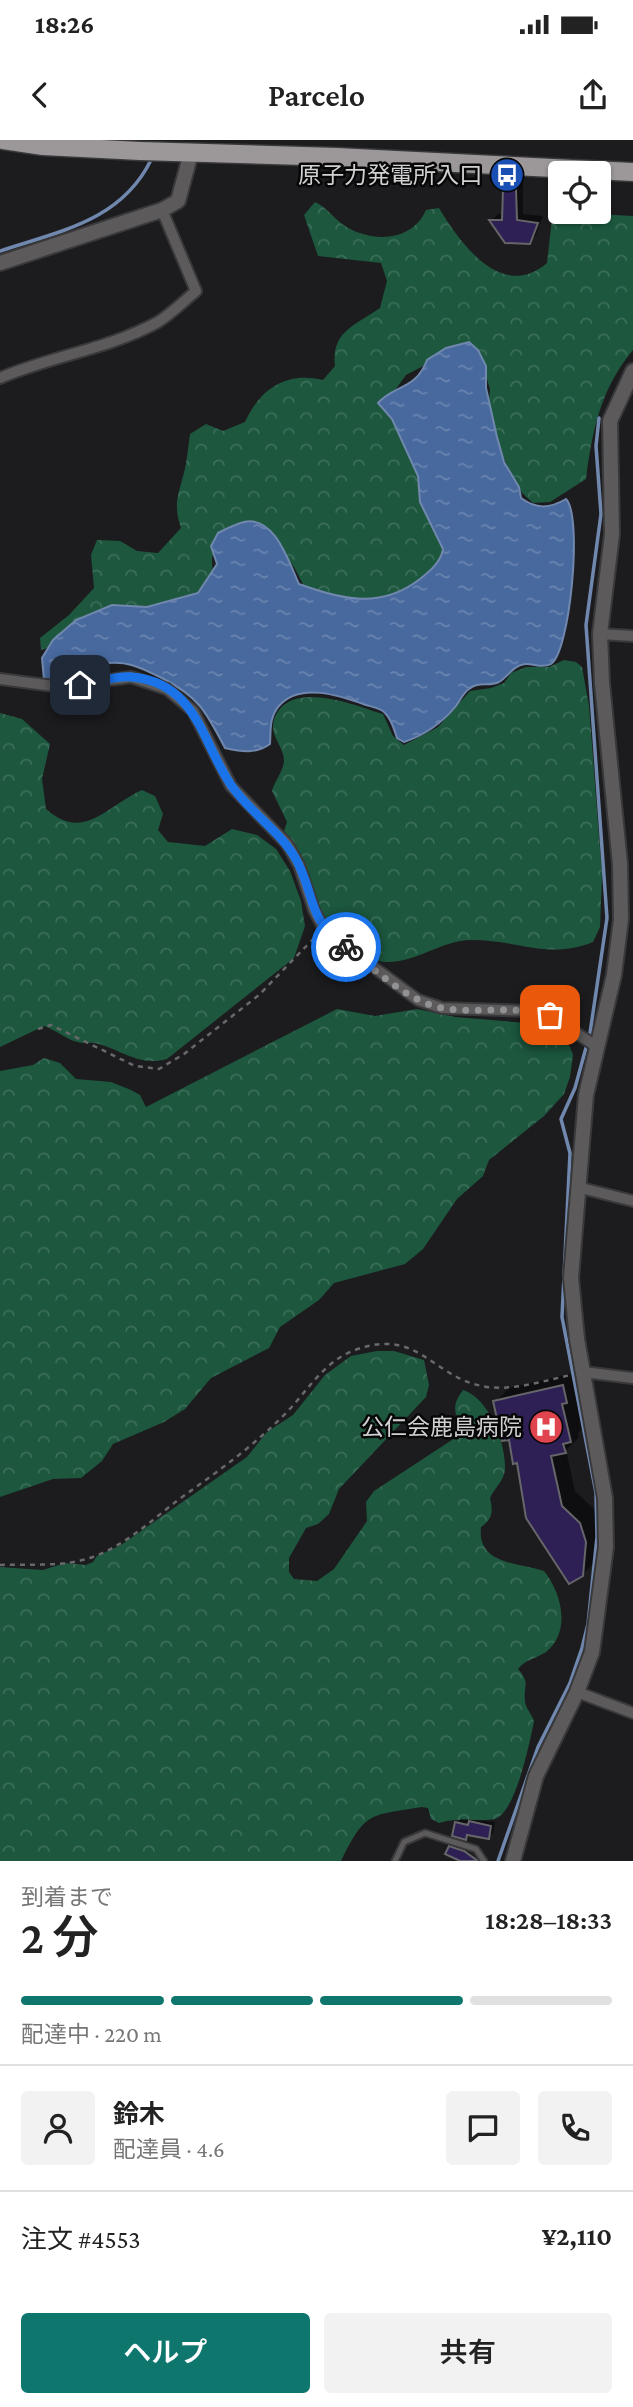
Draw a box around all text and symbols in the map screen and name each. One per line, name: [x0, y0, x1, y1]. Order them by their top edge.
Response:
text: 18:26: [35, 10, 95, 39]
icon: back: [21, 76, 59, 114]
icon: share: [574, 76, 612, 114]
text: Parcelo: [268, 77, 365, 113]
bus stop icon: 原子力発電所入口: [488, 156, 526, 194]
map controls: [548, 161, 611, 224]
button: locate: [548, 161, 611, 224]
place label: 原子力発電所入口: [298, 162, 482, 188]
pin: [50, 655, 110, 715]
icon: home: [61, 666, 99, 704]
courier: [311, 912, 381, 982]
icon: bike: [327, 928, 365, 966]
pin: [520, 985, 580, 1045]
icon: bag: [531, 996, 569, 1034]
hospital icon: 公仁会鹿島病院: [527, 1408, 565, 1446]
place label: 公仁会鹿島病院: [361, 1414, 522, 1440]
text: 到着まで: [21, 1884, 113, 1910]
text: 18:28–18:33: [485, 1906, 612, 1935]
text: 2 分: [21, 1912, 99, 1963]
text: 配達中 · 220 m: [21, 2021, 162, 2047]
button: person: [21, 2091, 95, 2165]
button: chat: [446, 2091, 520, 2165]
button: phone: [538, 2091, 612, 2165]
text: 鈴木: [113, 2100, 165, 2129]
text: 配達員 · 4.6: [113, 2136, 225, 2162]
text: ¥2,110: [542, 2222, 612, 2251]
text: 注文 #4553: [21, 2225, 141, 2254]
button: ヘルプ: [21, 2313, 310, 2393]
button: 共有: [324, 2313, 612, 2393]

